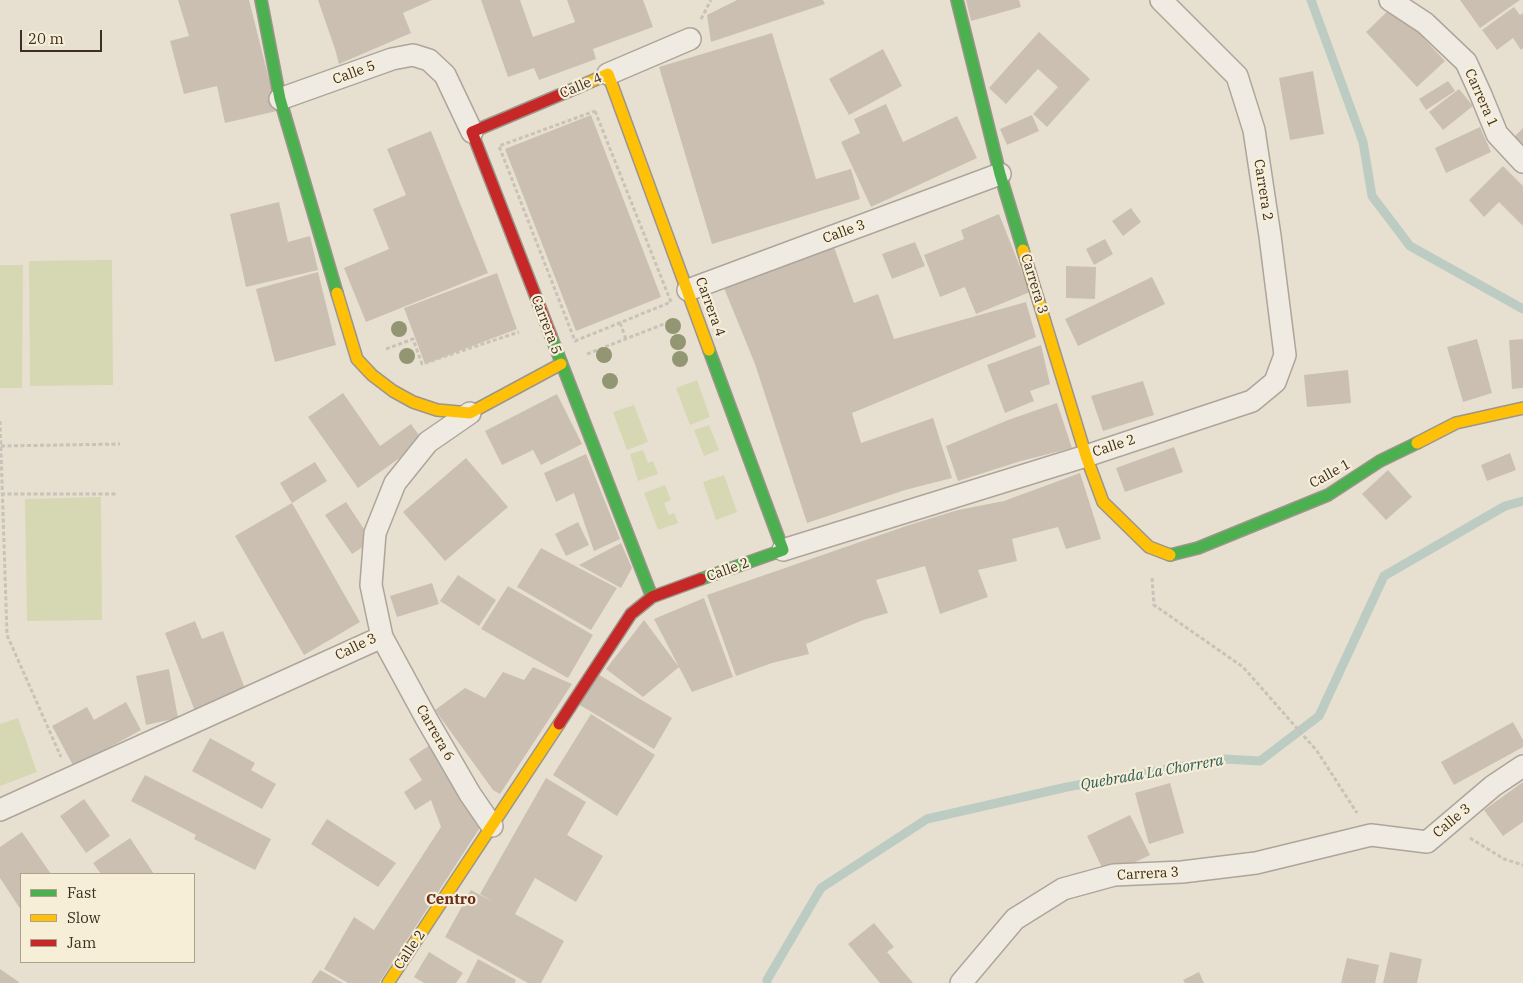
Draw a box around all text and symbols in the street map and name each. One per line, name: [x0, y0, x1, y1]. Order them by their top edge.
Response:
scale bar: [22, 20, 105, 52]
text: 20 m: [28, 29, 64, 48]
street label: Calle 5: [330, 58, 378, 88]
street label: Carrera 1: [1461, 66, 1501, 130]
street label: Calle 4: [557, 70, 605, 102]
street label: Carrera 2: [1250, 158, 1276, 222]
street label: Calle 3: [820, 217, 868, 247]
street label: Carrera 3: [1017, 252, 1051, 316]
street label: Carrera 4: [692, 275, 728, 339]
street label: Carrera 5: [527, 293, 565, 357]
street label: Calle 2: [1090, 431, 1138, 461]
street label: Calle 1: [1307, 456, 1353, 492]
street label: Calle 2: [704, 555, 752, 585]
street label: Calle 3: [332, 630, 380, 664]
street label: Carrera 6: [412, 702, 458, 764]
water label: Quebrada La Chorrera: [1079, 752, 1225, 794]
street label: Calle 3: [1430, 800, 1474, 842]
street label: Carrera 3: [1117, 864, 1179, 884]
legend: [20, 873, 195, 963]
text: Fast: [67, 883, 97, 902]
district label: Centro: [426, 891, 476, 909]
text: Slow: [67, 908, 100, 927]
street label: Calle 2: [391, 927, 429, 973]
text: Jam: [67, 933, 96, 952]

